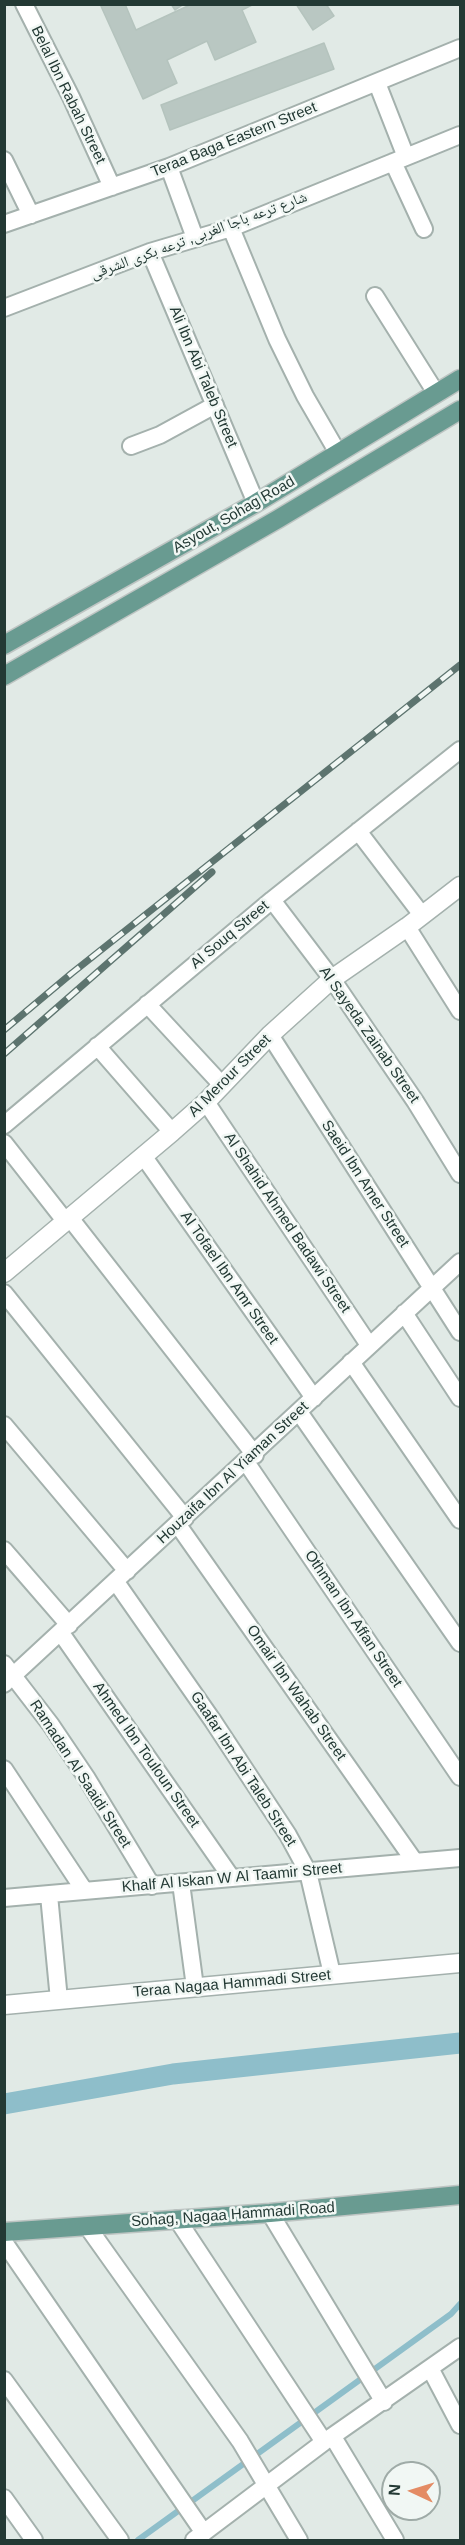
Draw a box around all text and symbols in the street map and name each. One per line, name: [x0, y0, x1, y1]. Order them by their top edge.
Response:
street label: Belal Ibn Rabah Street: [27, 23, 109, 167]
street label: Teraa Baga Eastern Street: [149, 99, 319, 181]
street label: شارع ترعه باجا الغربى, ترعه بكرى الشرقى: [88, 188, 310, 284]
street label: Ali Ibn Abi Taleb Street: [165, 304, 241, 450]
street label: Asyout, Sohag Road: [170, 473, 298, 557]
street label: Al Souq Street: [187, 897, 273, 973]
street label: Al Sayeda Zainab Street: [315, 963, 423, 1107]
street label: Al Merour Street: [185, 1031, 275, 1121]
street label: Saeid Ibn Amer Street: [317, 1117, 413, 1251]
street label: Al Shahid Ahmed Badawi Street: [220, 1129, 354, 1317]
street label: Al Tofael Ibn Amr Street: [176, 1208, 282, 1348]
street label: Houzaifa Ibn Al Yiaman Street: [154, 1398, 312, 1548]
street label: Othman Ibn Affan Street: [300, 1547, 406, 1691]
street label: Omair Ibn Wahab Street: [242, 1622, 350, 1764]
street label: Ahmed Ibn Touloun Street: [89, 1679, 203, 1831]
street label: Gaafar Ibn Abi Taleb Street: [186, 1688, 300, 1850]
street label: Ramadan Al Saaidi Street: [25, 1697, 135, 1851]
street label: Khalf Al Iskan W Al Taamir Street: [121, 1859, 343, 1897]
street label: Teraa Nagaa Hammadi Street: [132, 1966, 332, 2002]
street label: Sohag, Nagaa Hammadi Road: [130, 2199, 336, 2231]
north arrow: [381, 2461, 441, 2521]
text: N: [386, 2483, 403, 2496]

